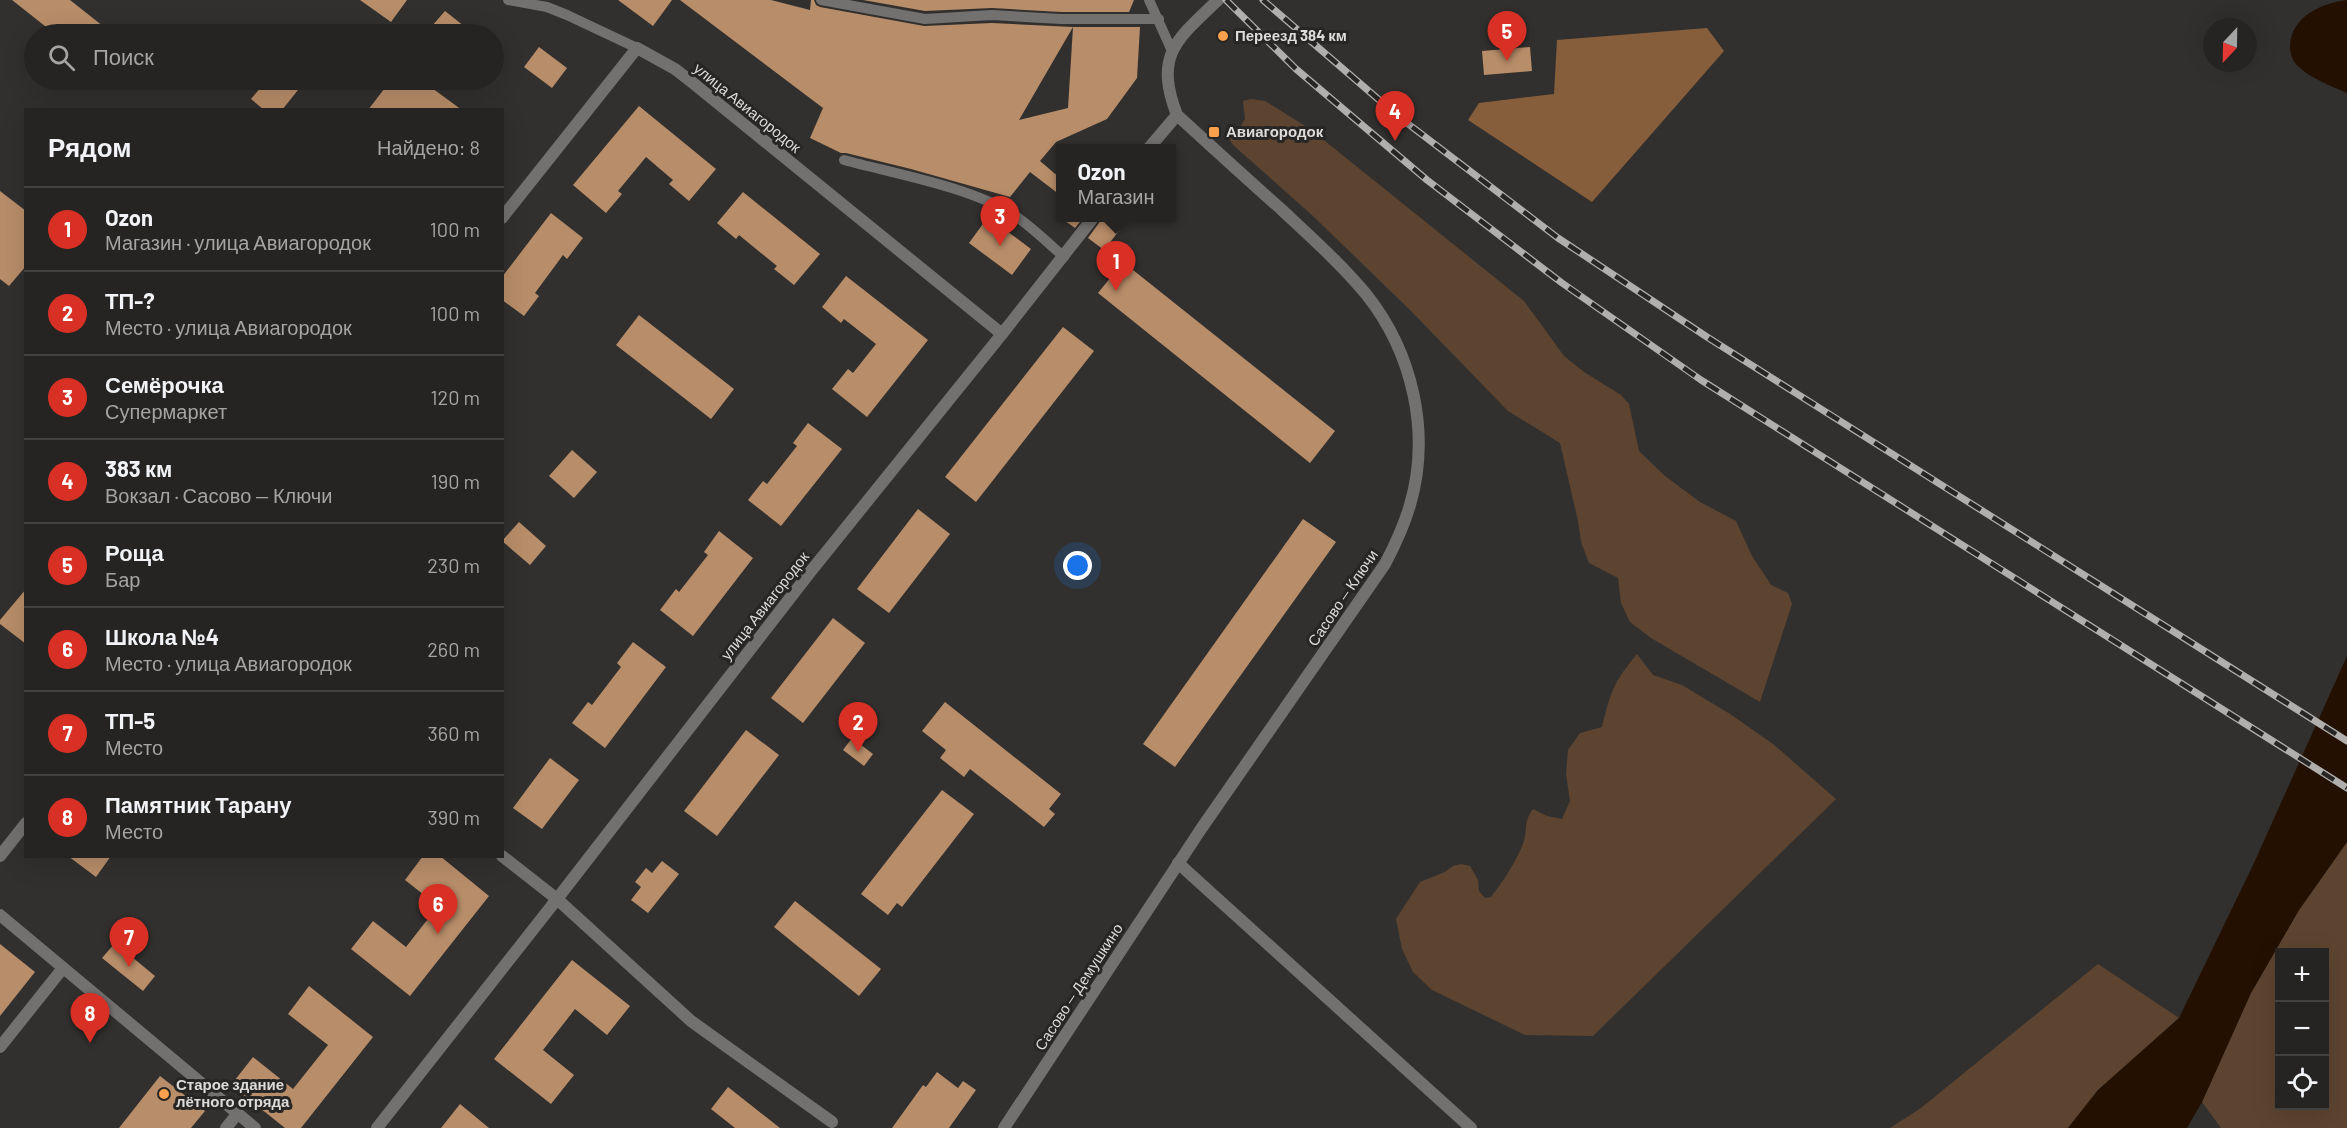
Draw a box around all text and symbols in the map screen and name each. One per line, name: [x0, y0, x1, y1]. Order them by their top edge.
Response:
pin: 5: [1488, 11, 1526, 61]
north arrow: [2203, 18, 2257, 72]
search box: [24, 24, 504, 90]
place label: Переезд 384 км: [1235, 26, 1347, 44]
marker: Переезд 384 км: [1216, 29, 1230, 43]
icon: search: [45, 41, 78, 74]
text: Поиск: [93, 43, 154, 69]
street label: улица Авиагородок: [691, 59, 805, 156]
pin: 4: [1376, 92, 1414, 141]
place label: Авиагородок: [1226, 122, 1324, 140]
marker: Авиагородок: [1207, 125, 1221, 139]
text: Рядом: [48, 131, 131, 162]
text: Найдено: 8: [377, 135, 480, 159]
popup: [1056, 144, 1176, 222]
text: Ozon: [1077, 158, 1126, 184]
text: Магазин: [1077, 184, 1155, 208]
pin: 3: [980, 196, 1020, 246]
text: Ozon: [105, 204, 153, 230]
text: 1: [64, 217, 71, 241]
text: 100 m: [430, 217, 480, 241]
text: Магазин · улица Авиагородок: [105, 230, 371, 254]
pin: 1: [1096, 242, 1136, 291]
text: ТП-?: [105, 287, 155, 313]
text: 2: [62, 301, 73, 325]
text: 100 m: [430, 301, 480, 325]
text: Место · улица Авиагородок: [105, 315, 352, 339]
text: Семёрочка: [105, 371, 224, 397]
text: 3: [62, 385, 73, 409]
text: 120 m: [430, 385, 480, 409]
text: Супермаркет: [105, 399, 227, 423]
text: 383 км: [105, 455, 172, 481]
text: 4: [61, 469, 74, 493]
text: 190 m: [431, 469, 480, 493]
text: Вокзал · Сасово — Ключи: [105, 483, 332, 507]
text: Роща: [105, 539, 164, 565]
street label: Сасово — Ключи: [1303, 546, 1381, 649]
street label: улица Авиагородок: [716, 547, 812, 663]
your location: [1063, 551, 1092, 580]
text: 5: [62, 553, 73, 577]
text: 230 m: [427, 553, 480, 577]
text: Бар: [105, 567, 140, 591]
text: Школа №4: [105, 623, 219, 649]
text: 6: [62, 637, 73, 661]
text: 260 m: [427, 637, 480, 661]
text: Место · улица Авиагородок: [105, 651, 352, 675]
pin: 2: [838, 702, 878, 752]
text: ТП-5: [105, 707, 155, 733]
text: 7: [63, 721, 72, 745]
text: 360 m: [428, 721, 480, 745]
text: Место: [105, 735, 163, 759]
text: Памятник Тарану: [105, 791, 291, 817]
text: 8: [62, 805, 73, 829]
text: 390 m: [427, 805, 480, 829]
text: Место: [105, 819, 163, 843]
pin: 6: [418, 884, 458, 934]
pin: 7: [110, 918, 148, 967]
street label: Сасово — Демушкино: [1030, 920, 1126, 1053]
map controls: [2275, 948, 2329, 1110]
button: +: [2275, 948, 2329, 1002]
pin: 8: [70, 994, 110, 1043]
button: −: [2275, 1002, 2329, 1056]
button: locate: [2275, 1056, 2329, 1110]
place label: Старое здание лётного отряда: [176, 1075, 290, 1110]
marker: Старое здание лётного отряда: [157, 1087, 171, 1101]

